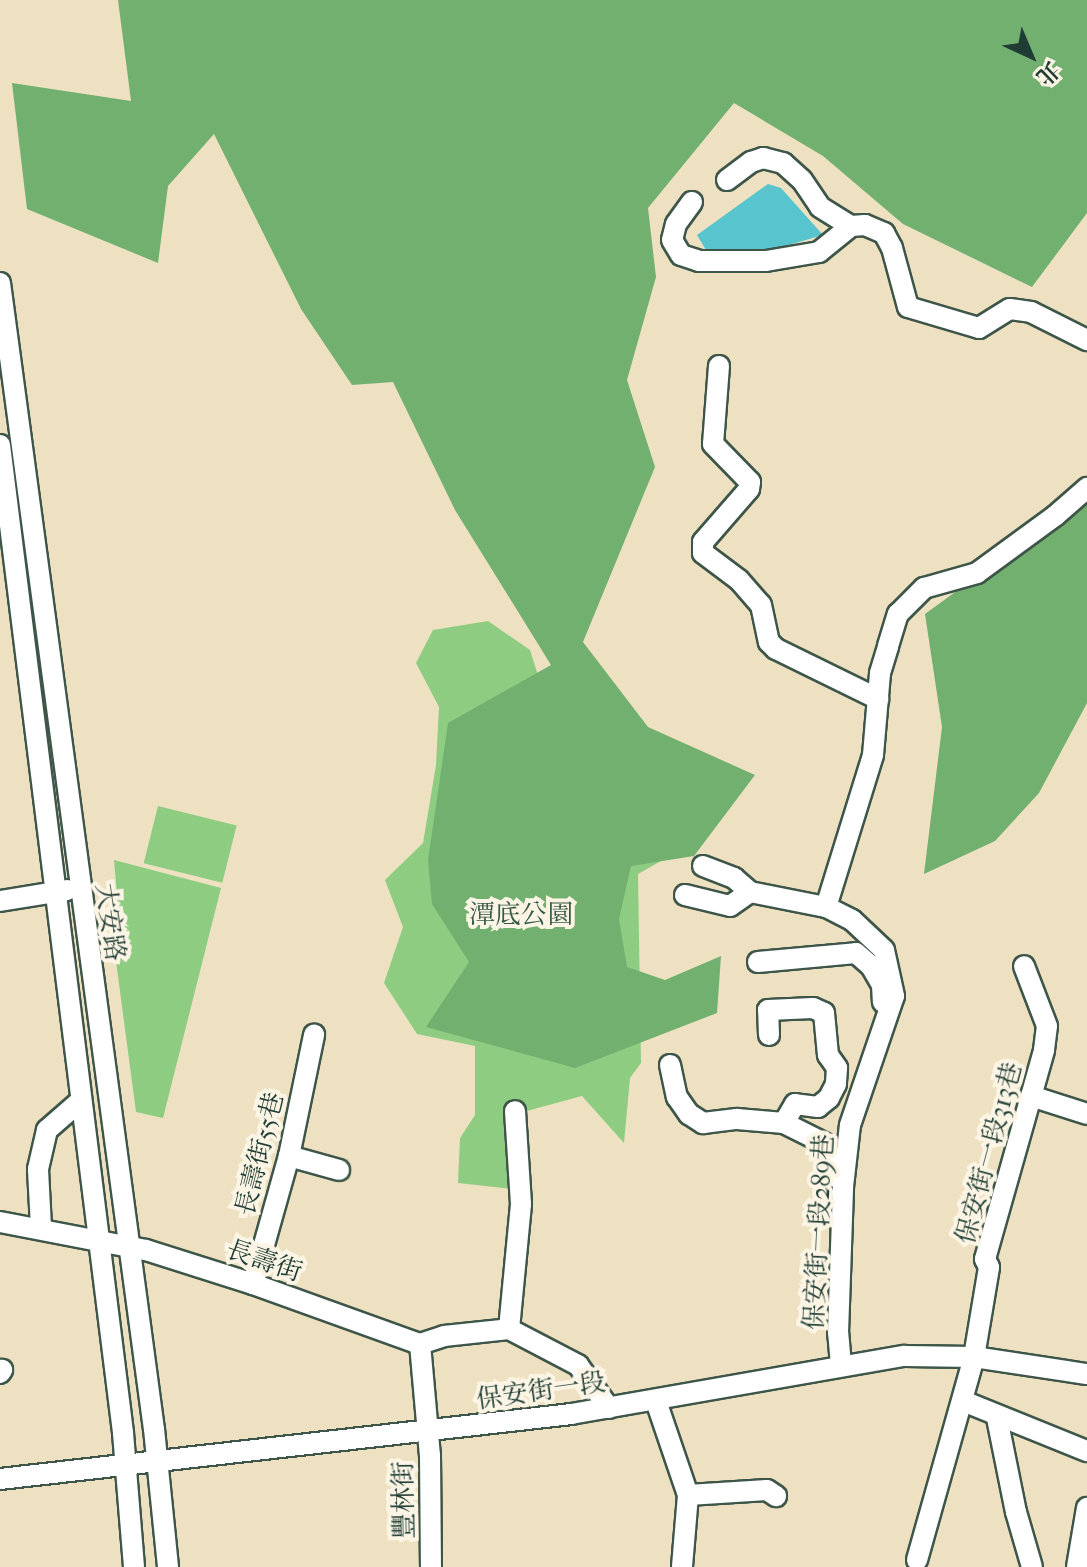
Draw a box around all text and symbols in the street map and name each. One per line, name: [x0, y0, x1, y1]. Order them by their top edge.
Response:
north arrow: [991, 16, 1071, 96]
text: 北: [1031, 56, 1065, 90]
street label: 大安路: [89, 881, 131, 963]
park label: 潭底公園: [469, 899, 573, 931]
street label: 保安街一段313巷: [950, 1059, 1028, 1247]
street label: 長壽街55巷: [230, 1089, 290, 1219]
street label: 保安街一段289巷: [798, 1133, 840, 1331]
street label: 長壽街: [222, 1234, 306, 1288]
street label: 保安街一段: [474, 1367, 608, 1415]
street label: 豐林街: [388, 1461, 420, 1539]

